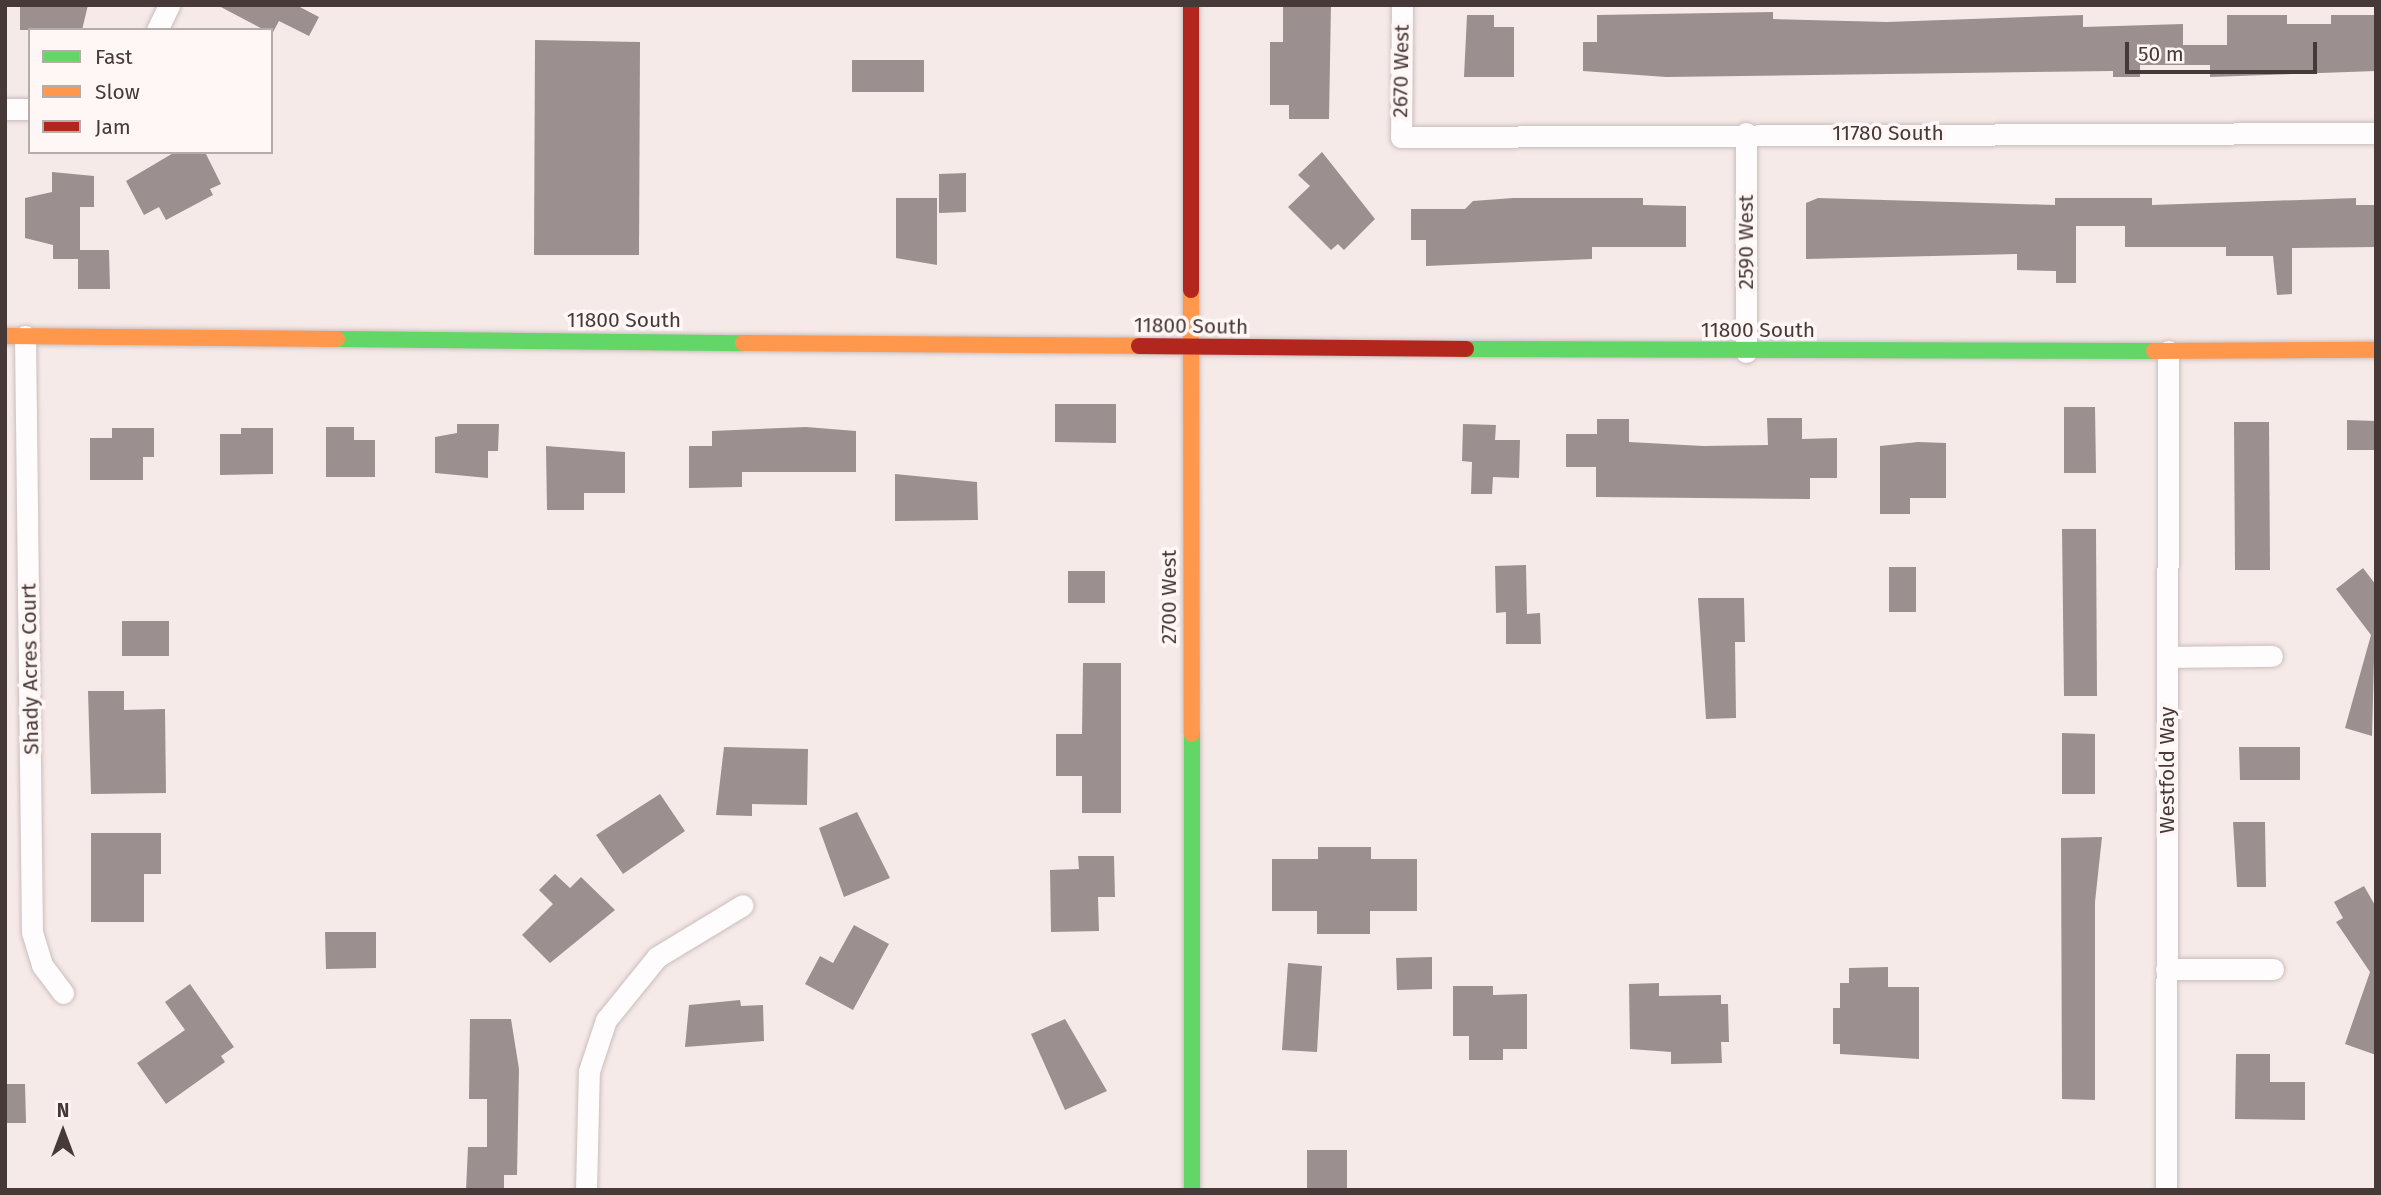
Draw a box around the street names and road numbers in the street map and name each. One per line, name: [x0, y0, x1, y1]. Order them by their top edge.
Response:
street label: 2670 West: [1388, 24, 1414, 118]
street label: 11780 South: [1832, 120, 1944, 146]
street label: 2590 West: [1733, 195, 1759, 289]
street label: 11800 South: [567, 307, 681, 333]
street label: 11800 South: [1134, 312, 1248, 340]
street label: 11800 South: [1701, 317, 1815, 343]
street label: 2700 West: [1156, 550, 1182, 644]
street label: Shady Acres Court: [16, 583, 44, 755]
street label: Westfold Way: [2154, 706, 2180, 834]

